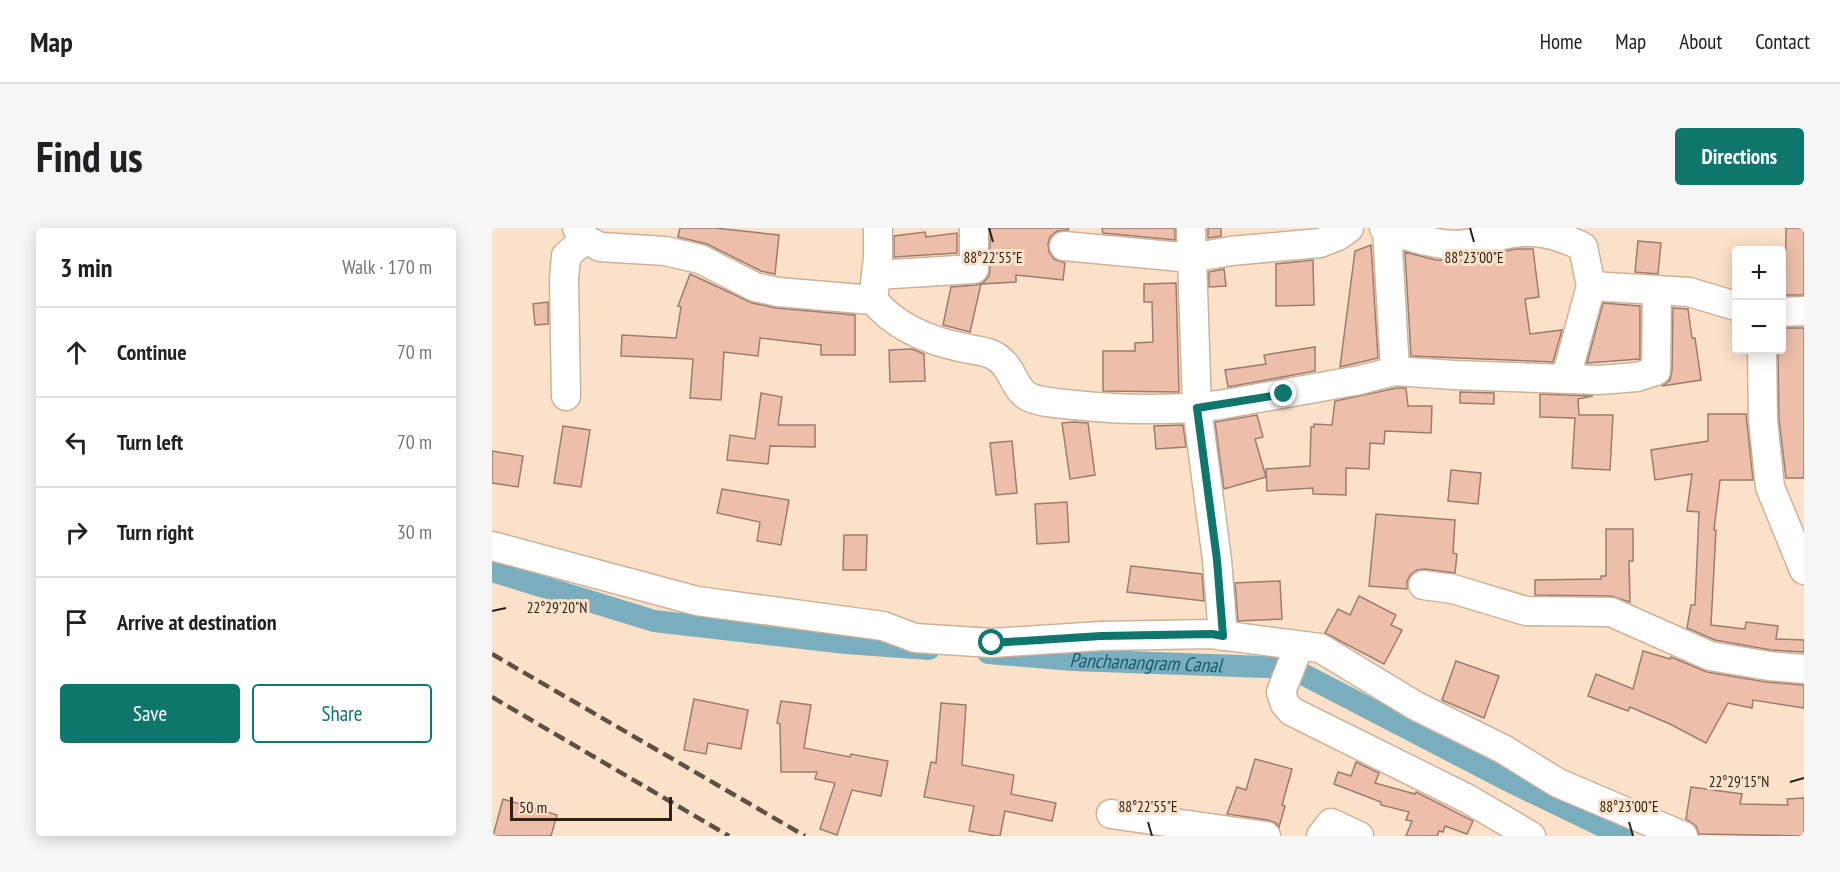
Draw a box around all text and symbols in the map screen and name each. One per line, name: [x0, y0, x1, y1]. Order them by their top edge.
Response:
text: Map: [30, 23, 73, 60]
text: Home: [1540, 28, 1582, 55]
text: Map: [1615, 28, 1646, 55]
text: About: [1679, 28, 1722, 55]
text: Contact: [1755, 28, 1810, 55]
button: Directions: [1675, 128, 1804, 185]
text: Find us: [36, 129, 143, 184]
map controls: [1732, 246, 1786, 354]
button: +: [1732, 246, 1786, 300]
text: 88°22'55"E: [963, 248, 1023, 267]
text: 88°23'00"E: [1444, 248, 1504, 267]
text: 3 min: [60, 251, 113, 284]
text: Walk · 170 m: [342, 254, 432, 280]
button: −: [1732, 300, 1786, 354]
icon: ahead: [60, 336, 93, 369]
text: Continue: [117, 338, 187, 366]
text: 70 m: [397, 339, 432, 365]
route end: [1270, 380, 1296, 406]
icon: left: [60, 426, 93, 459]
text: Turn left: [117, 428, 183, 456]
text: 70 m: [397, 429, 432, 455]
icon: right: [60, 516, 93, 549]
text: Turn right: [117, 518, 194, 546]
text: 30 m: [397, 519, 432, 545]
text: 22°29'20"N: [527, 598, 587, 617]
icon: arrive: [60, 606, 93, 639]
text: Arrive at destination: [117, 608, 277, 636]
route start: [978, 629, 1004, 655]
water label: Panchanangram Canal: [1069, 647, 1225, 679]
button: Save: [60, 684, 240, 743]
button: Share: [252, 684, 432, 743]
text: 22°29'15"N: [1709, 772, 1769, 791]
scale bar: [510, 794, 672, 822]
text: 50 m: [519, 797, 547, 817]
text: 88°22'55"E: [1118, 797, 1178, 816]
text: 88°23'00"E: [1599, 797, 1659, 816]

